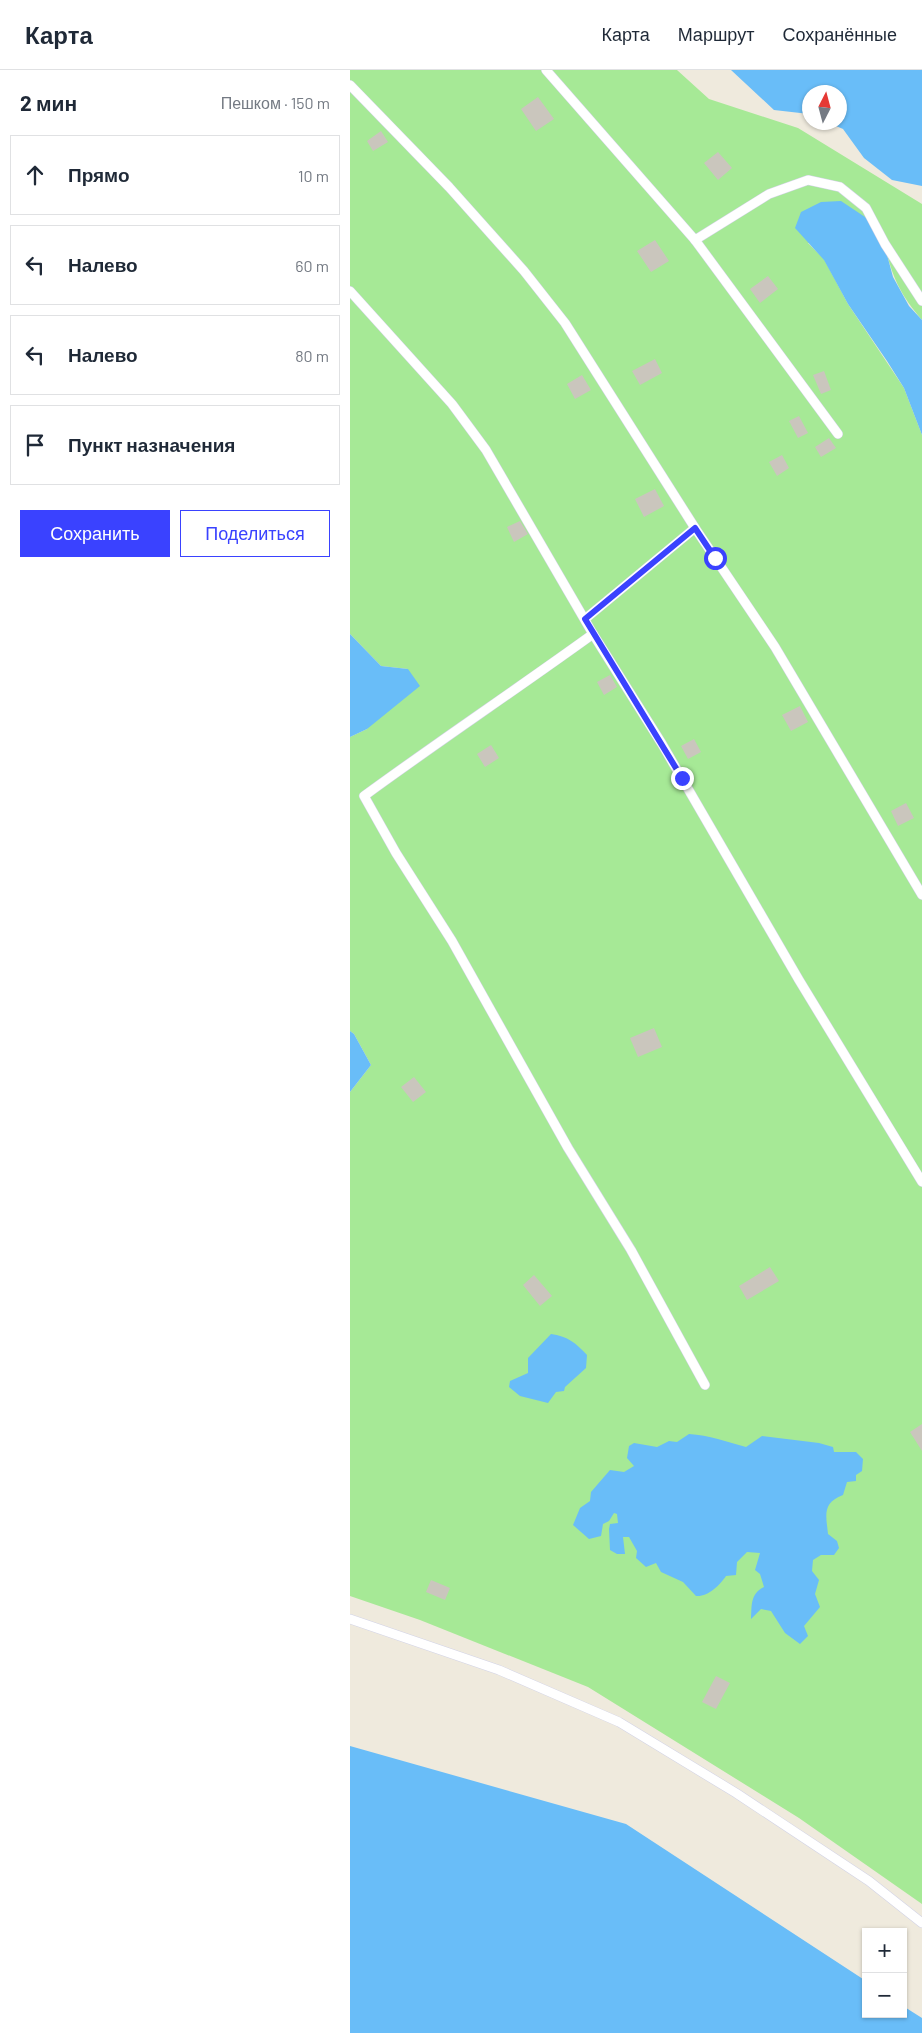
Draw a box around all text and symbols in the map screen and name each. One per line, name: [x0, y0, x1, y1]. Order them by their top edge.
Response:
text: Карта: [25, 20, 93, 49]
text: Карта: [602, 23, 650, 45]
text: Маршрут: [678, 23, 754, 45]
text: Сохранённые: [782, 23, 897, 45]
north arrow: [802, 85, 847, 130]
text: 2 мин: [20, 90, 77, 115]
text: Пешком · 150 m: [221, 93, 330, 112]
icon: ahead: [21, 161, 49, 189]
text: Прямо: [68, 163, 130, 186]
text: 10 m: [298, 166, 329, 185]
icon: left: [21, 251, 49, 279]
text: Налево: [68, 253, 138, 276]
text: 60 m: [295, 256, 329, 275]
icon: left: [21, 341, 49, 369]
text: Налево: [68, 343, 138, 366]
text: 80 m: [295, 346, 329, 365]
icon: arrive: [21, 431, 49, 459]
text: Пункт назначения: [68, 433, 235, 456]
button: Сохранить: [20, 510, 170, 557]
button: Поделиться: [180, 510, 330, 557]
route start: [704, 547, 727, 570]
route end: [671, 767, 694, 790]
map controls: [862, 1928, 907, 2018]
button: +: [862, 1928, 907, 1973]
button: −: [862, 1973, 907, 2018]

